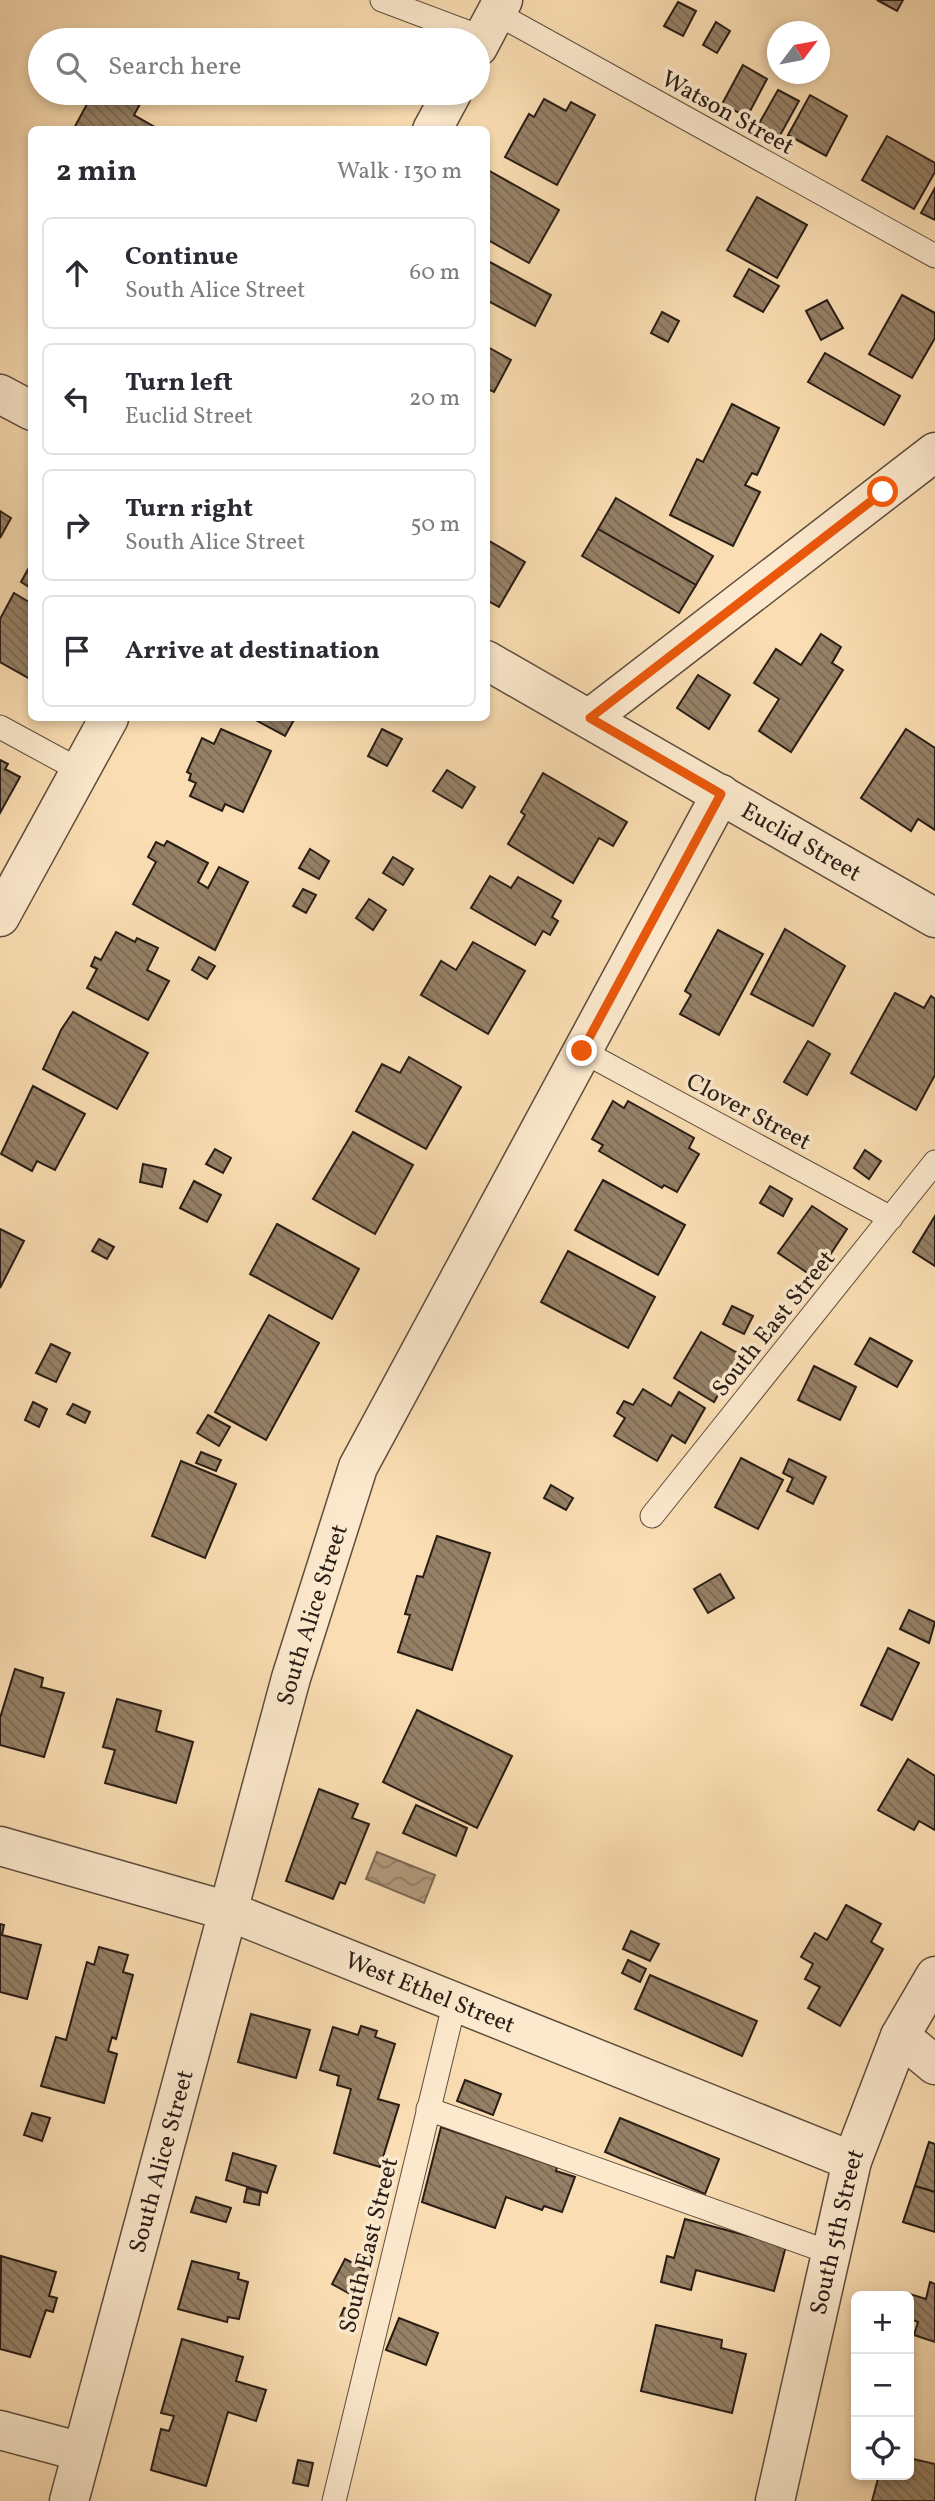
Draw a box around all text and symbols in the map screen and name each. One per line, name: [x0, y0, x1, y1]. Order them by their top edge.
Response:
north arrow: [767, 21, 830, 84]
search box: [28, 28, 490, 105]
icon: search: [52, 48, 90, 86]
text: Search here: [108, 49, 241, 85]
street label: Watson Street: [654, 63, 800, 164]
text: 2 min: [56, 151, 137, 193]
text: Walk · 130 m: [337, 156, 462, 188]
text: Continue: [125, 239, 238, 275]
icon: ahead: [58, 254, 96, 292]
text: 60 m: [410, 257, 460, 289]
text: South Alice Street: [125, 275, 305, 307]
text: Turn left: [125, 365, 233, 401]
icon: left: [58, 380, 96, 418]
text: 20 m: [409, 383, 460, 415]
text: Euclid Street: [125, 401, 253, 433]
route start: [867, 476, 898, 507]
text: Turn right: [125, 491, 253, 527]
icon: right: [58, 506, 96, 544]
text: 50 m: [411, 509, 460, 541]
text: South Alice Street: [125, 527, 305, 559]
icon: arrive: [58, 632, 96, 670]
text: Arrive at destination: [125, 633, 380, 669]
street label: Euclid Street: [734, 795, 867, 891]
route end: [566, 1035, 597, 1066]
street label: Clover Street: [680, 1066, 817, 1160]
street label: South East Street: [705, 1244, 844, 1405]
street label: South Alice Street: [269, 1520, 358, 1710]
street label: West Ethel Street: [339, 1945, 520, 2043]
street label: South Alice Street: [122, 2066, 204, 2257]
street label: South 5th Street: [803, 2144, 874, 2319]
street label: South East Street: [332, 2154, 408, 2337]
map controls: [851, 2291, 914, 2480]
button: +: [851, 2291, 914, 2354]
button: −: [851, 2354, 914, 2417]
button: locate: [851, 2417, 914, 2480]

